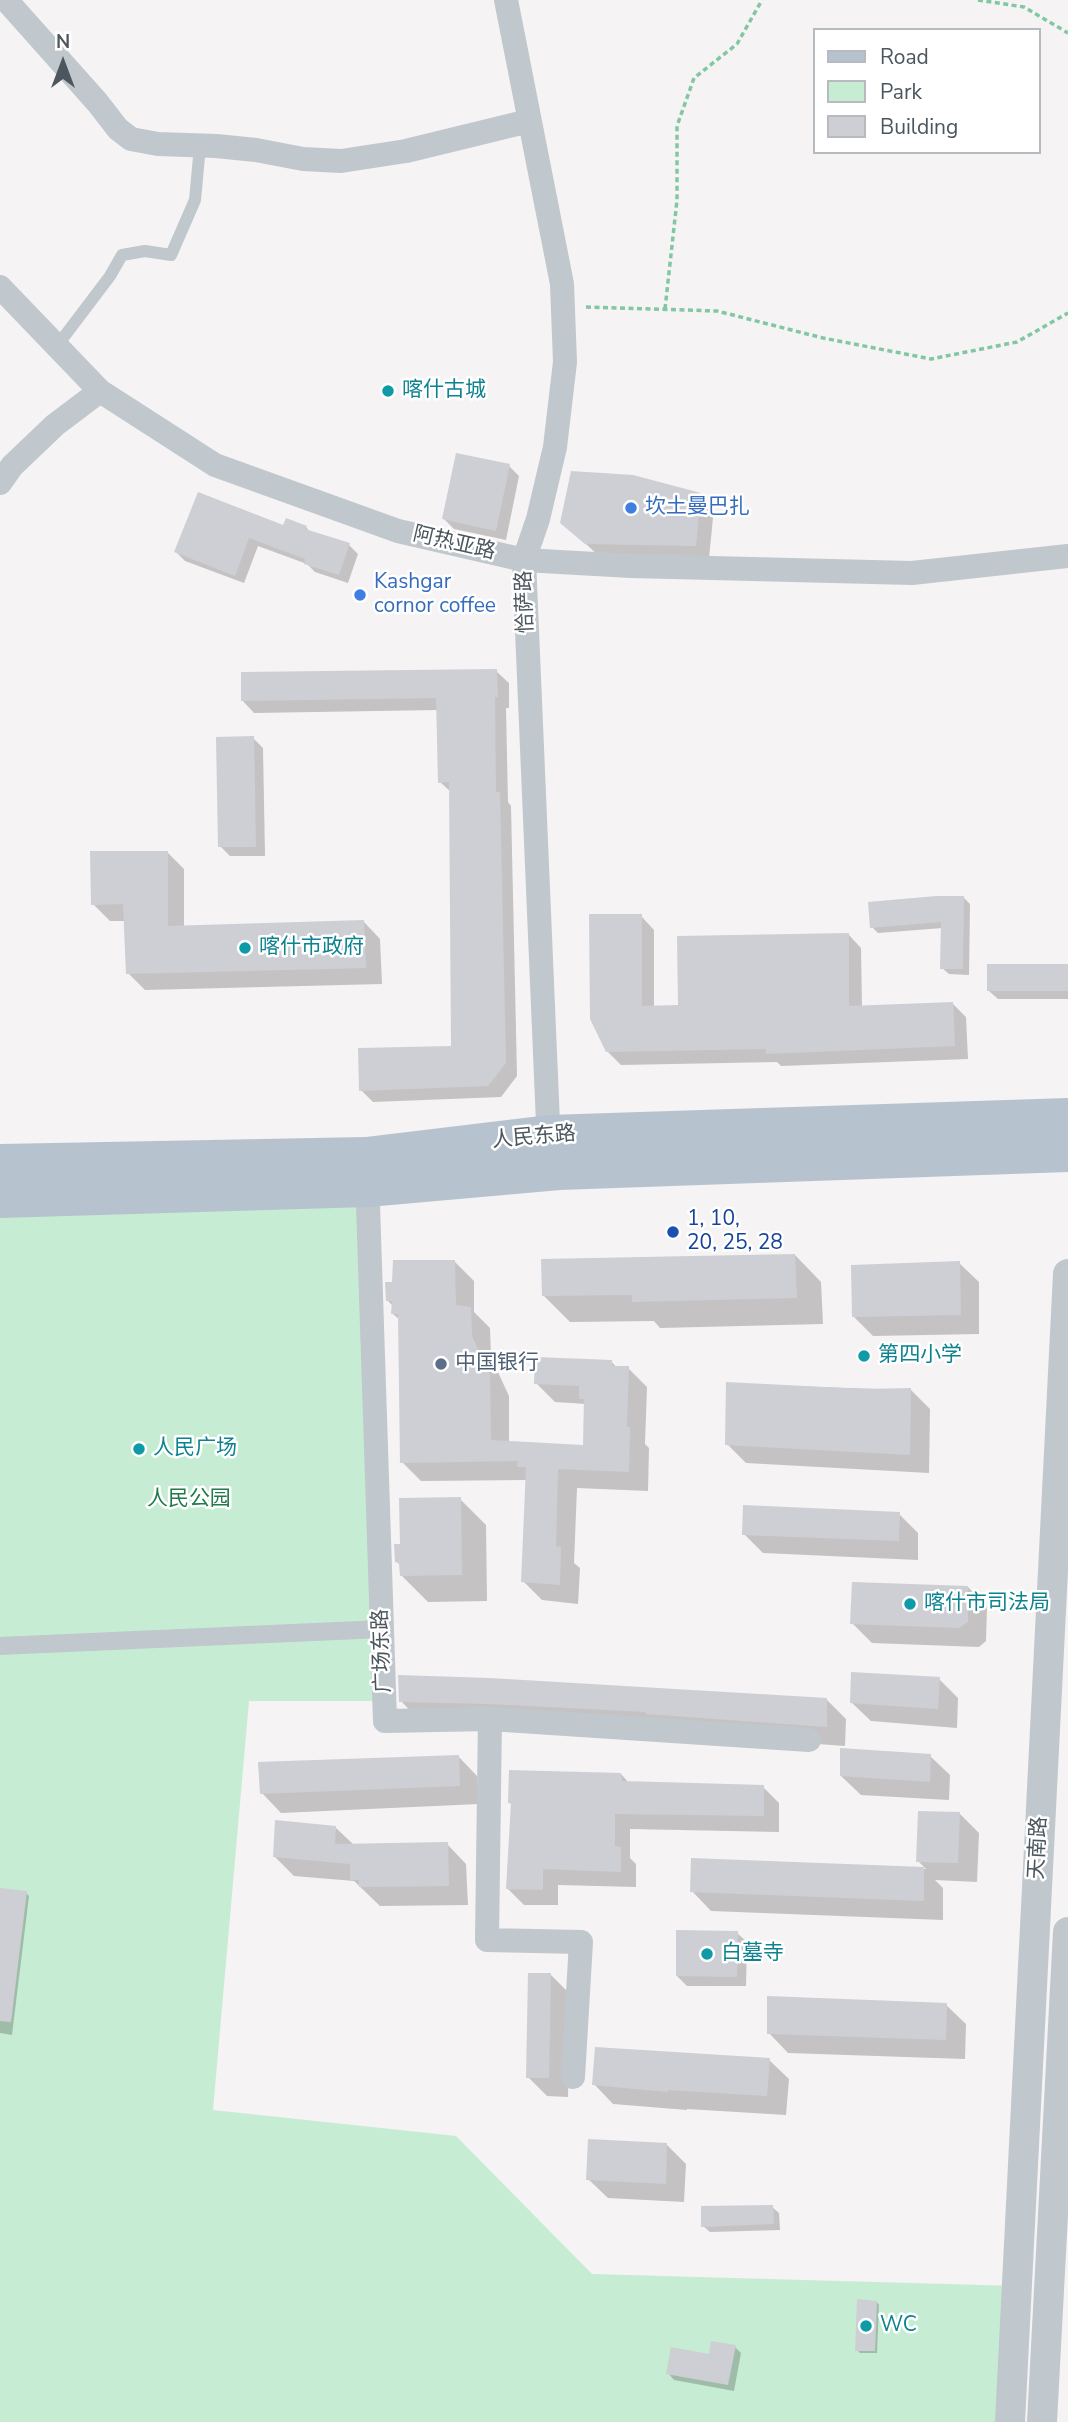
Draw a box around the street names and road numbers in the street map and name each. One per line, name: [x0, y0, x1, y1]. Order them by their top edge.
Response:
street label: 阿热亚路: [410, 522, 498, 566]
street label: 恰萨路: [512, 570, 540, 634]
street label: 人民东路: [491, 1122, 577, 1154]
street label: 广场东路: [369, 1609, 397, 1693]
street label: 天南路: [1025, 1816, 1053, 1880]

